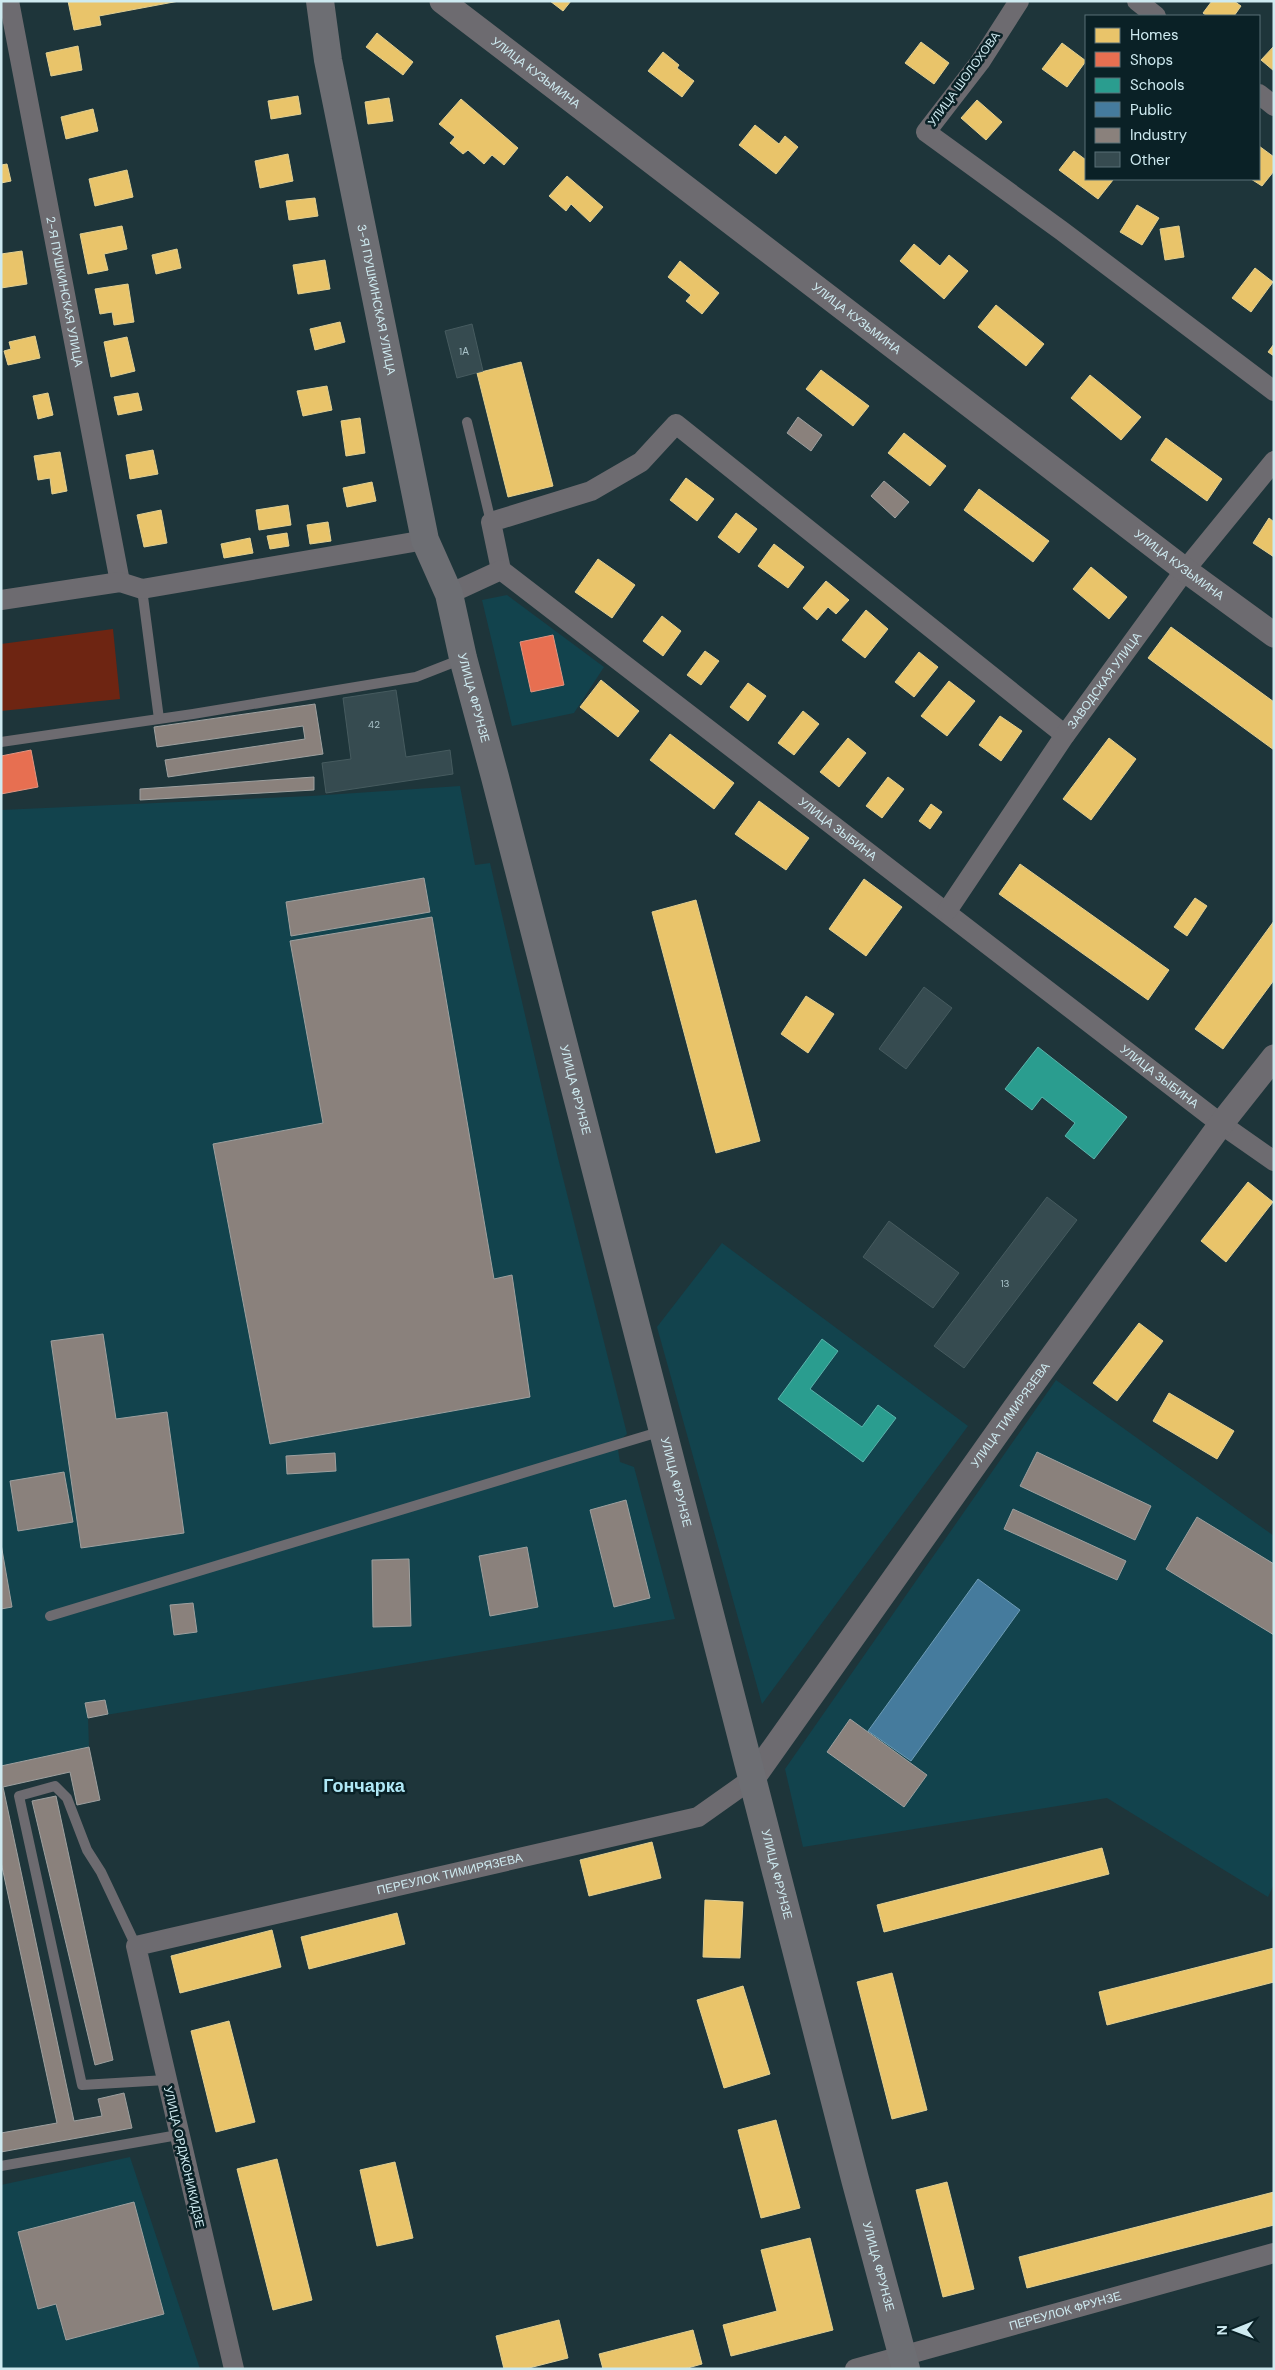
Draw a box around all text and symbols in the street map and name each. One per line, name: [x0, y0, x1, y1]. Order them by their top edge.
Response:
legend: [1085, 15, 1260, 180]
text: Homes: [1130, 25, 1179, 45]
street label: УЛИЦА ШОЛОХОВА: [924, 28, 1004, 130]
street label: УЛИЦА КУЗЬМИНА: [488, 33, 584, 112]
text: Shops: [1130, 50, 1173, 70]
text: Schools: [1130, 75, 1185, 95]
text: Public: [1130, 100, 1172, 120]
text: Industry: [1130, 125, 1188, 145]
text: Other: [1130, 150, 1171, 170]
street label: 2-Я ПУШКИНСКАЯ УЛИЦА: [42, 215, 87, 368]
street label: 3-Я ПУШКИНСКАЯ УЛИЦА: [353, 223, 399, 376]
street label: УЛИЦА КУЗЬМИНА: [808, 279, 904, 358]
house number: 1А: [459, 345, 469, 358]
street label: УЛИЦА КУЗЬМИНА: [1131, 526, 1227, 604]
street label: ЗАВОДСКАЯ УЛИЦА: [1064, 629, 1145, 732]
street label: УЛИЦА ФРУНЗЕ: [454, 651, 493, 744]
house number: 42: [368, 718, 380, 731]
street label: УЛИЦА ЗЫБИНА: [795, 794, 880, 864]
street label: УЛИЦА ЗЫБИНА: [1117, 1041, 1202, 1112]
street label: УЛИЦА ФРУНЗЕ: [556, 1043, 595, 1136]
house number: 13: [1000, 1277, 1010, 1290]
street label: УЛИЦА ТИМИРЯЗЕВА: [967, 1359, 1053, 1471]
street label: УЛИЦА ФРУНЗЕ: [657, 1435, 695, 1529]
district label: Гончарка: [323, 1774, 406, 1798]
street label: УЛИЦА ФРУНЗЕ: [758, 1828, 796, 1921]
street label: ПЕРЕУЛОК ТИМИРЯЗЕВА: [375, 1850, 524, 1898]
street label: УЛИЦА ОРДЖОНИКИДЗЕ: [160, 2085, 208, 2229]
street label: УЛИЦА ФРУНЗЕ: [859, 2220, 898, 2313]
street label: ПЕРЕУЛОК ФРУНЗЕ: [1007, 2288, 1123, 2334]
north arrow: [1210, 2305, 1260, 2355]
text: N: [1213, 2325, 1231, 2335]

